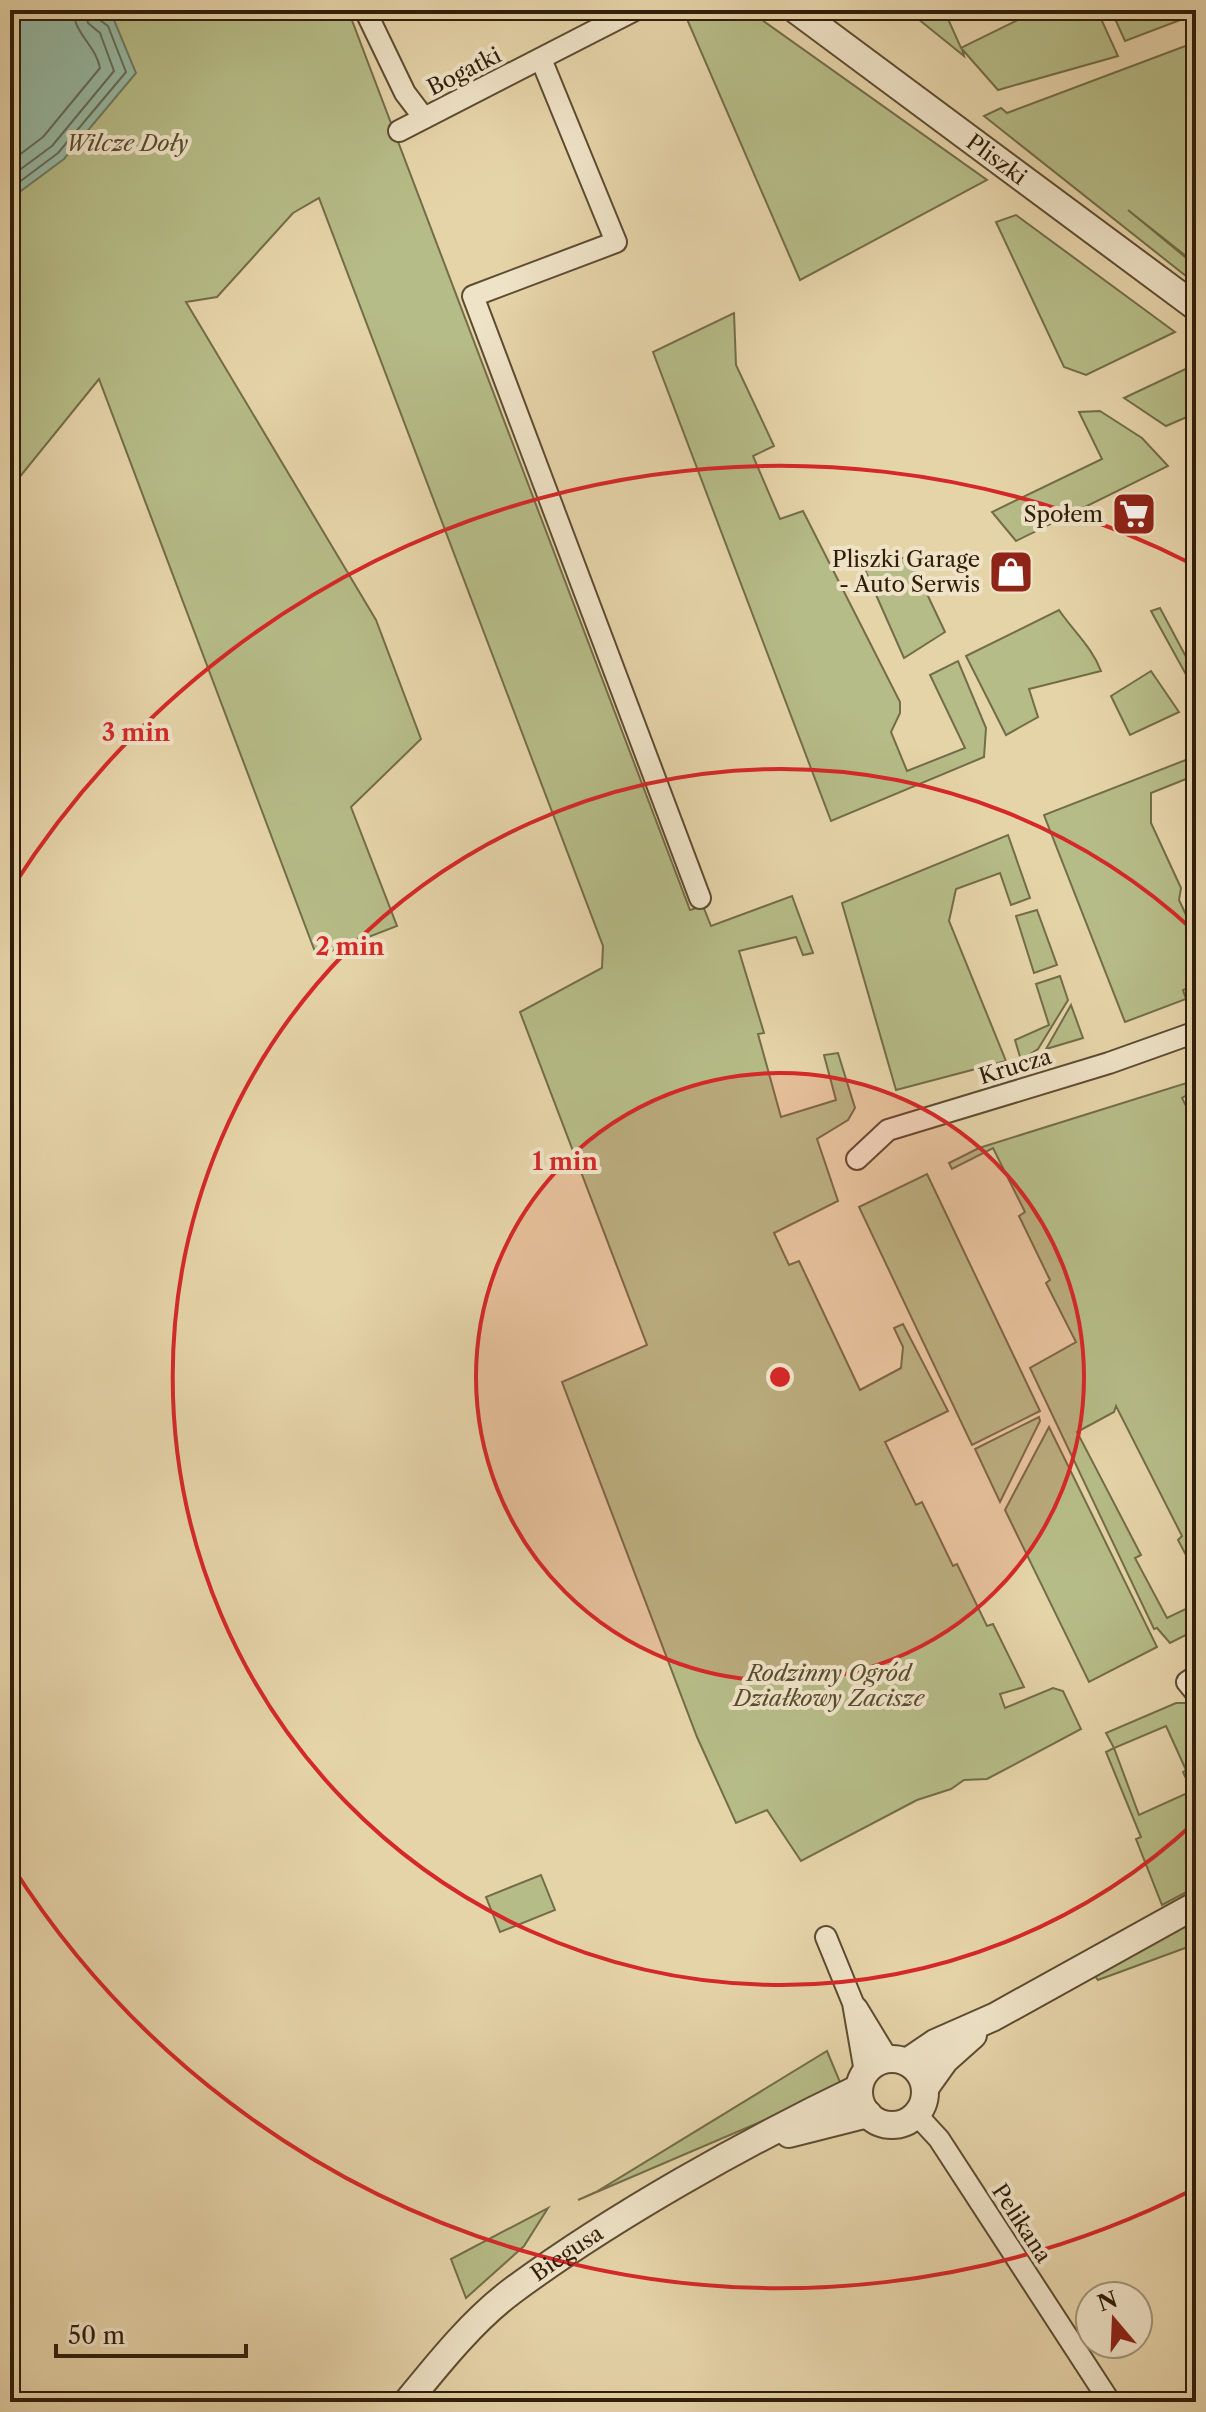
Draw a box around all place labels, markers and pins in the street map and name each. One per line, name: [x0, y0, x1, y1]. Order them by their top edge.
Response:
supermarket icon: Społem: [1110, 490, 1158, 538]
place label: Społem: [1023, 501, 1104, 528]
place label: Pliszki Garage - Auto Serwis: [832, 546, 980, 598]
shop icon: Pliszki Garage - Auto Serwis: [987, 548, 1035, 596]
centre of rings: [766, 1363, 794, 1391]

